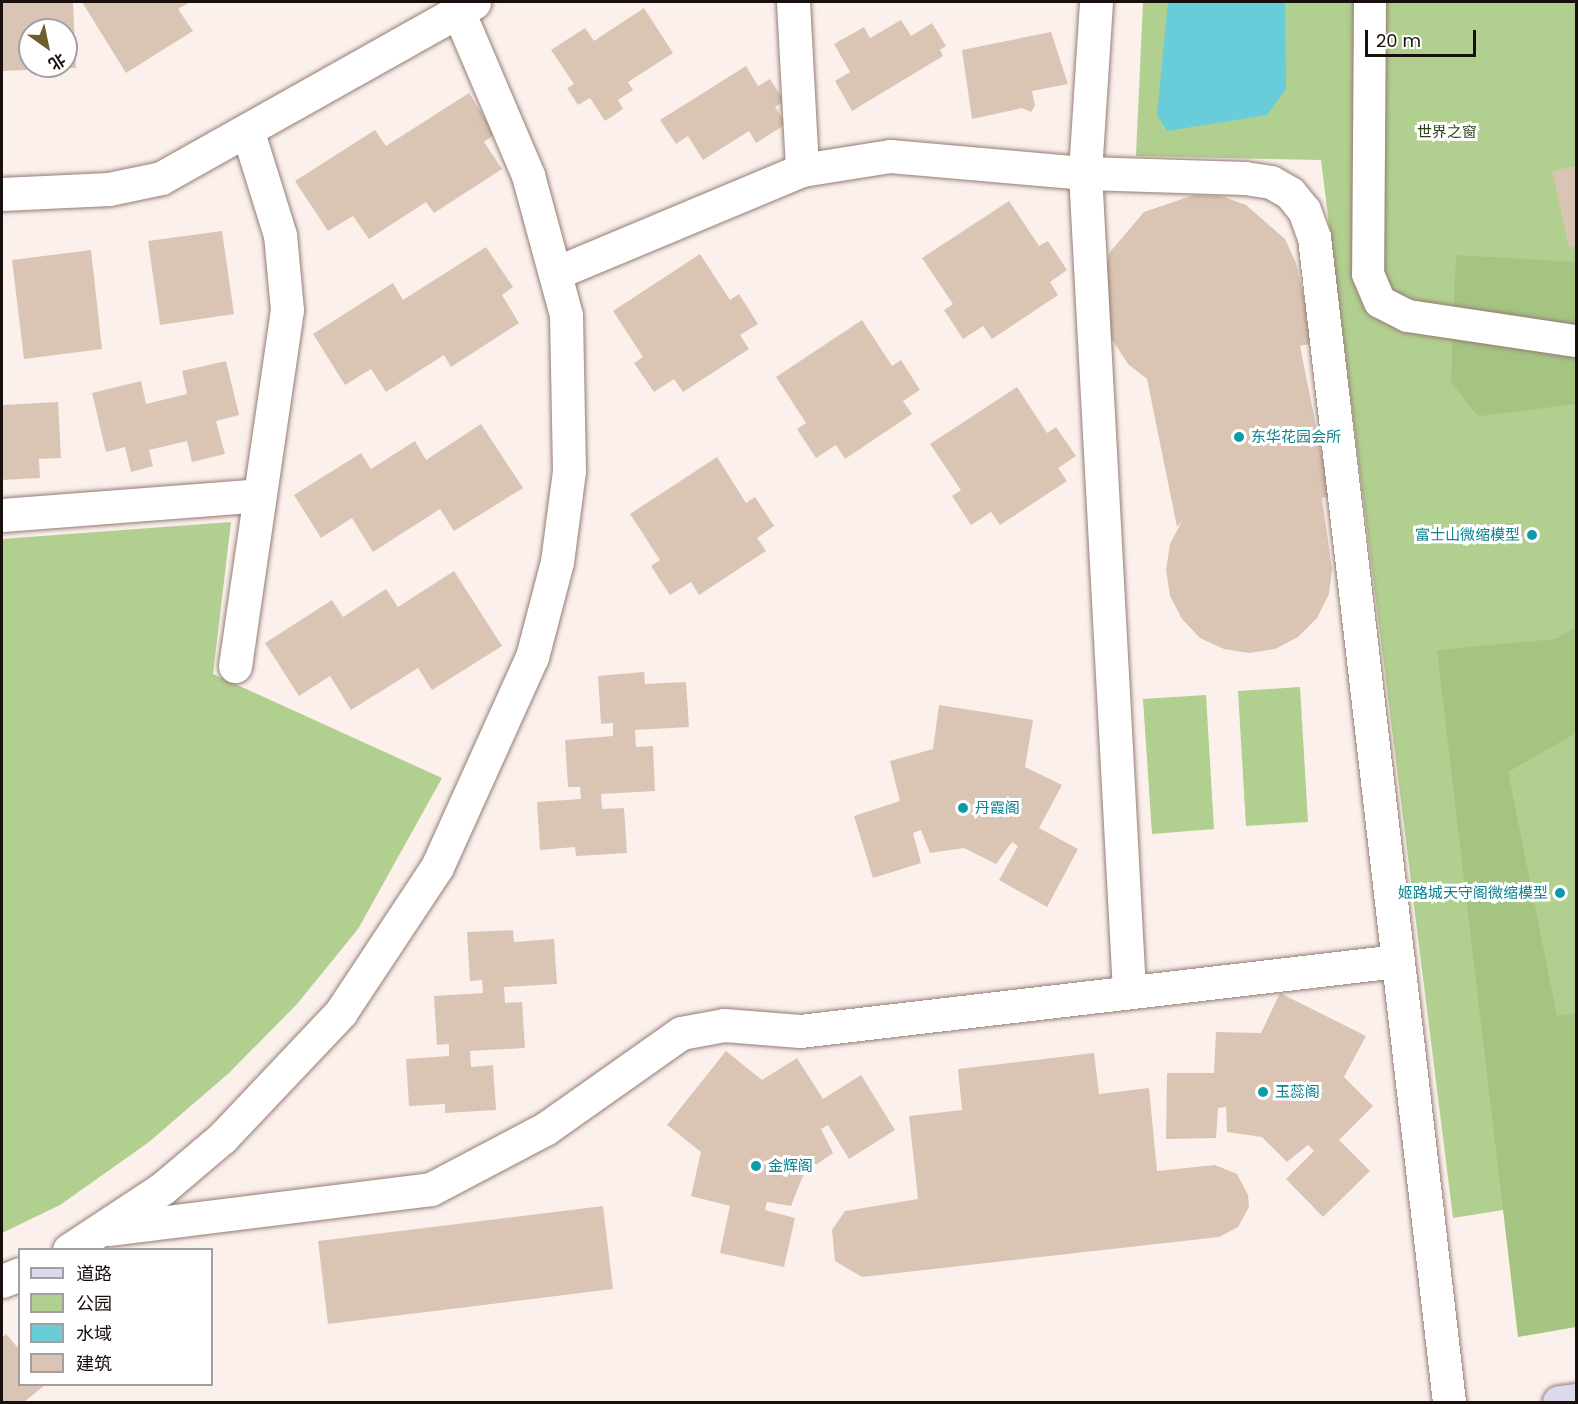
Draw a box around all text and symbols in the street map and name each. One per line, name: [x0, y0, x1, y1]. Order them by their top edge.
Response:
north arrow: [18, 18, 78, 78]
scale bar: [1368, 18, 1479, 56]
text: 20 m: [1376, 28, 1421, 53]
text: 北: [44, 48, 70, 76]
park label: 世界之窗: [1417, 123, 1477, 141]
place label: 东华花园会所: [1251, 428, 1341, 446]
marker: 东华花园会所: [1232, 430, 1246, 444]
place label: 富士山微缩模型: [1415, 526, 1520, 544]
marker: 富士山微缩模型: [1525, 528, 1539, 542]
place label: 丹霞阁: [975, 799, 1020, 817]
marker: 丹霞阁: [956, 801, 970, 815]
place label: 姬路城天守阁微缩模型: [1398, 884, 1548, 902]
marker: 姬路城天守阁微缩模型: [1553, 886, 1567, 900]
place label: 玉蕊阁: [1275, 1083, 1320, 1101]
marker: 玉蕊阁: [1256, 1085, 1270, 1099]
place label: 金辉阁: [768, 1157, 813, 1175]
marker: 金辉阁: [749, 1159, 763, 1173]
legend: [18, 1248, 213, 1386]
text: 道路: [76, 1261, 112, 1286]
text: 公园: [76, 1291, 112, 1316]
text: 水域: [76, 1321, 112, 1346]
text: 建筑: [76, 1351, 112, 1376]

